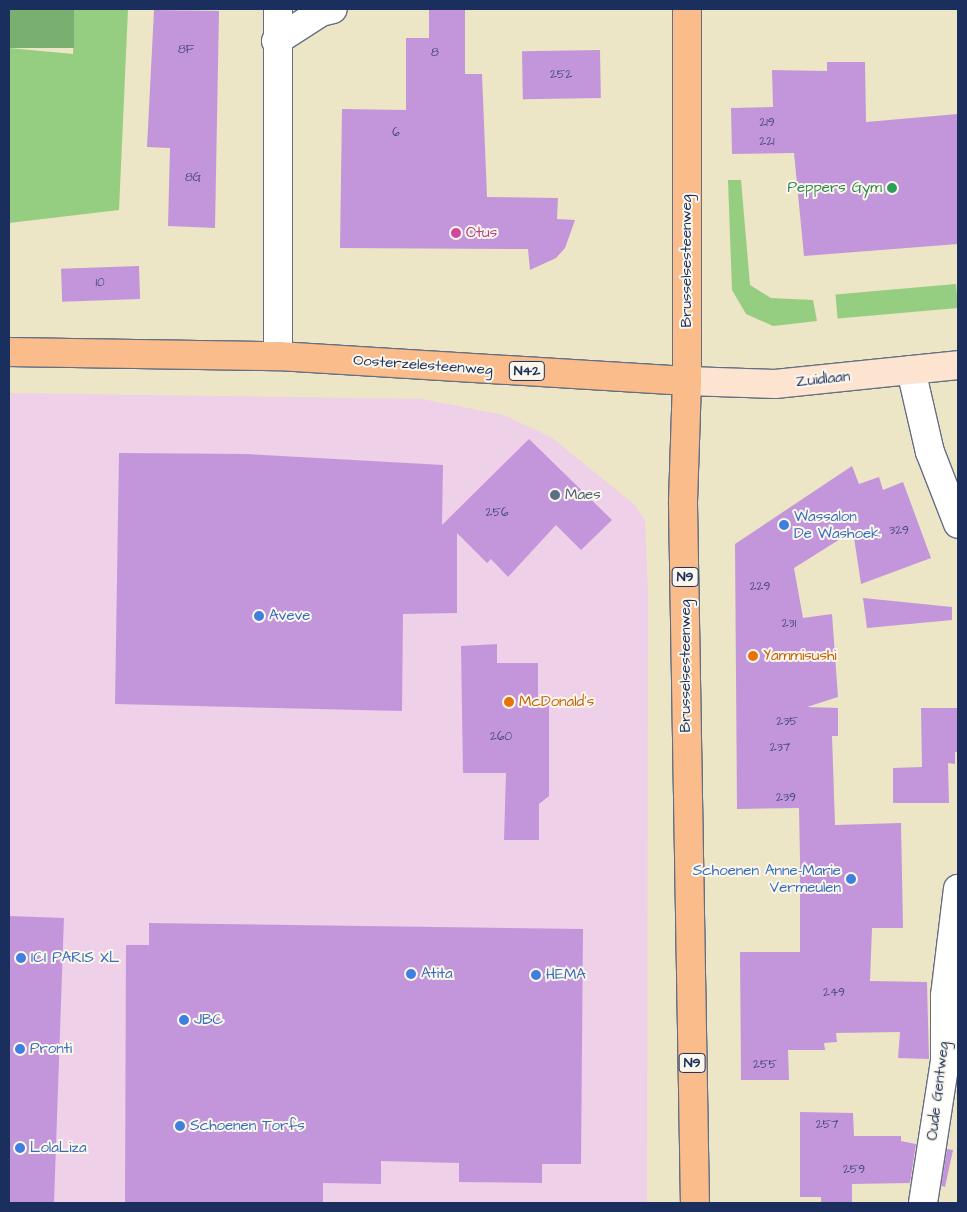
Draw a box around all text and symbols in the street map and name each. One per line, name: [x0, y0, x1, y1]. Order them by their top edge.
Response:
house number: 8F: [178, 43, 194, 57]
house number: 8: [431, 46, 439, 60]
house number: 252: [550, 68, 572, 82]
house number: 219: [759, 116, 775, 130]
house number: 6: [392, 126, 400, 140]
house number: 221: [759, 135, 775, 149]
house number: 8G: [185, 171, 201, 185]
place label: Peppers Gym: [787, 179, 882, 197]
marker: Peppers Gym: [886, 182, 898, 194]
street label: Brusselsesteenweg: [678, 194, 696, 328]
place label: Otus: [466, 224, 497, 242]
marker: Otus: [450, 227, 462, 239]
house number: 10: [95, 276, 105, 290]
street label: Oosterzelesteenweg: [353, 351, 493, 379]
road number: N42: [508, 360, 546, 382]
street label: Zuidlaan: [795, 367, 851, 391]
place label: Maes: [565, 486, 601, 504]
marker: Maes: [549, 489, 561, 501]
house number: 256: [486, 506, 508, 520]
place label: Wassalon De Washoek: [794, 507, 880, 542]
marker: Wassalon De Washoek: [778, 519, 790, 531]
house number: 329: [889, 524, 909, 538]
road number: N9: [671, 566, 699, 588]
house number: 229: [750, 580, 770, 594]
street label: Brusselsesteenweg: [677, 599, 695, 733]
place label: Aveve: [269, 607, 310, 625]
marker: Aveve: [253, 610, 265, 622]
house number: 231: [782, 617, 796, 631]
place label: Yammisushi: [763, 647, 837, 665]
marker: Yammisushi: [747, 650, 759, 662]
place label: McDonald's: [519, 693, 594, 711]
marker: McDonald's: [503, 696, 515, 708]
house number: 235: [776, 715, 798, 729]
house number: 260: [490, 730, 512, 744]
house number: 237: [770, 741, 790, 755]
house number: 239: [776, 791, 796, 805]
place label: Schoenen Anne-Marie Vermeulen: [693, 861, 841, 896]
marker: Schoenen Anne-Marie Vermeulen: [845, 873, 857, 885]
place label: ICI PARIS XL: [31, 949, 119, 967]
marker: ICI PARIS XL: [15, 952, 27, 964]
place label: Atita: [421, 965, 453, 983]
place label: HEMA: [546, 966, 586, 984]
marker: Atita: [405, 968, 417, 980]
marker: HEMA: [530, 969, 542, 981]
house number: 249: [823, 986, 845, 1000]
place label: JBC: [194, 1011, 223, 1029]
marker: JBC: [178, 1014, 190, 1026]
place label: Pronti: [30, 1040, 72, 1058]
street label: Oude Gentweg: [923, 1041, 953, 1141]
marker: Pronti: [14, 1043, 26, 1055]
road number: N9: [678, 1052, 706, 1074]
house number: 255: [753, 1058, 777, 1072]
place label: Schoenen Torfs: [190, 1117, 305, 1135]
house number: 257: [816, 1118, 838, 1132]
marker: Schoenen Torfs: [174, 1120, 186, 1132]
place label: LolaLiza: [30, 1139, 87, 1157]
marker: LolaLiza: [14, 1142, 26, 1154]
house number: 259: [843, 1163, 865, 1177]

